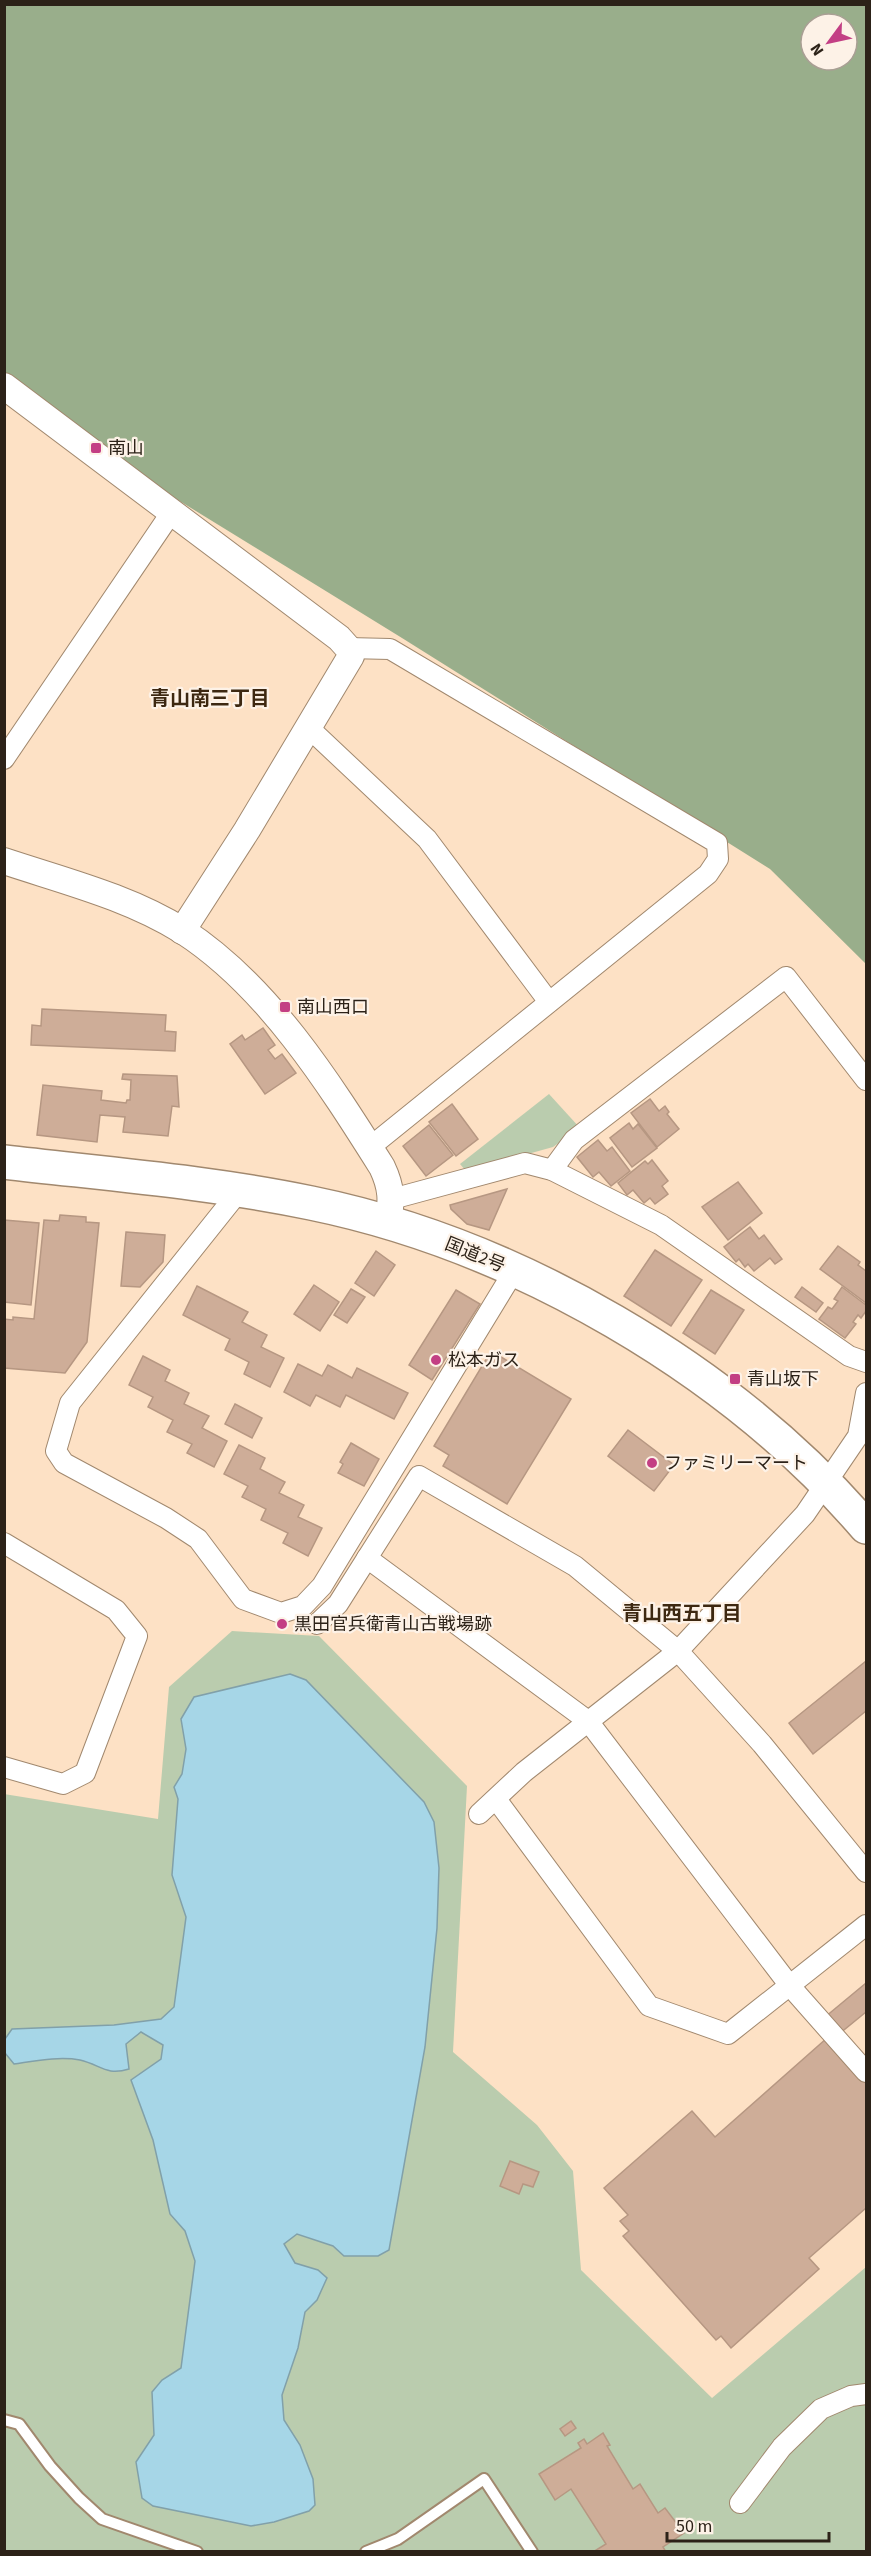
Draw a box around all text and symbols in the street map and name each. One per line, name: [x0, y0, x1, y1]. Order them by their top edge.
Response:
north arrow: [799, 12, 859, 72]
text: N: [805, 39, 829, 60]
place label: 南山: [108, 436, 144, 461]
marker: 南山: [89, 441, 103, 455]
district label: 青山南三丁目: [150, 685, 270, 713]
place label: 南山西口: [297, 995, 369, 1020]
marker: 南山西口: [278, 1000, 292, 1014]
street label: 国道2号: [441, 1232, 509, 1278]
place label: 松本ガス: [448, 1348, 520, 1373]
marker: 松本ガス: [429, 1353, 443, 1367]
place label: 青山坂下: [747, 1367, 819, 1392]
marker: 青山坂下: [728, 1372, 742, 1386]
place label: ファミリーマート: [664, 1451, 808, 1476]
marker: ファミリーマート: [645, 1456, 659, 1470]
district label: 青山西五丁目: [622, 1600, 742, 1628]
place label: 黒田官兵衛青山古戦場跡: [294, 1612, 492, 1637]
marker: 黒田官兵衛青山古戦場跡: [275, 1617, 289, 1631]
scale bar: [667, 2505, 829, 2543]
text: 50 m: [676, 2514, 712, 2539]

